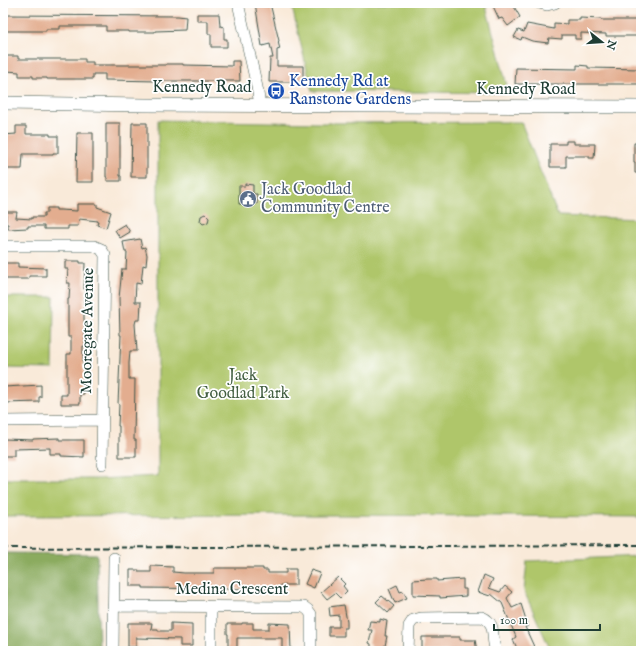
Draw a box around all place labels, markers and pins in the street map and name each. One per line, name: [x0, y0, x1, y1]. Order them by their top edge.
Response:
place label: Kennedy Rd at Ranstone Gardens: [289, 72, 411, 110]
bus stop icon: Kennedy Rd at Ranstone Gardens: [266, 81, 286, 101]
place label: Jack Goodlad Community Centre: [259, 180, 390, 218]
public building icon: Jack Goodlad Community Centre: [238, 189, 258, 209]

